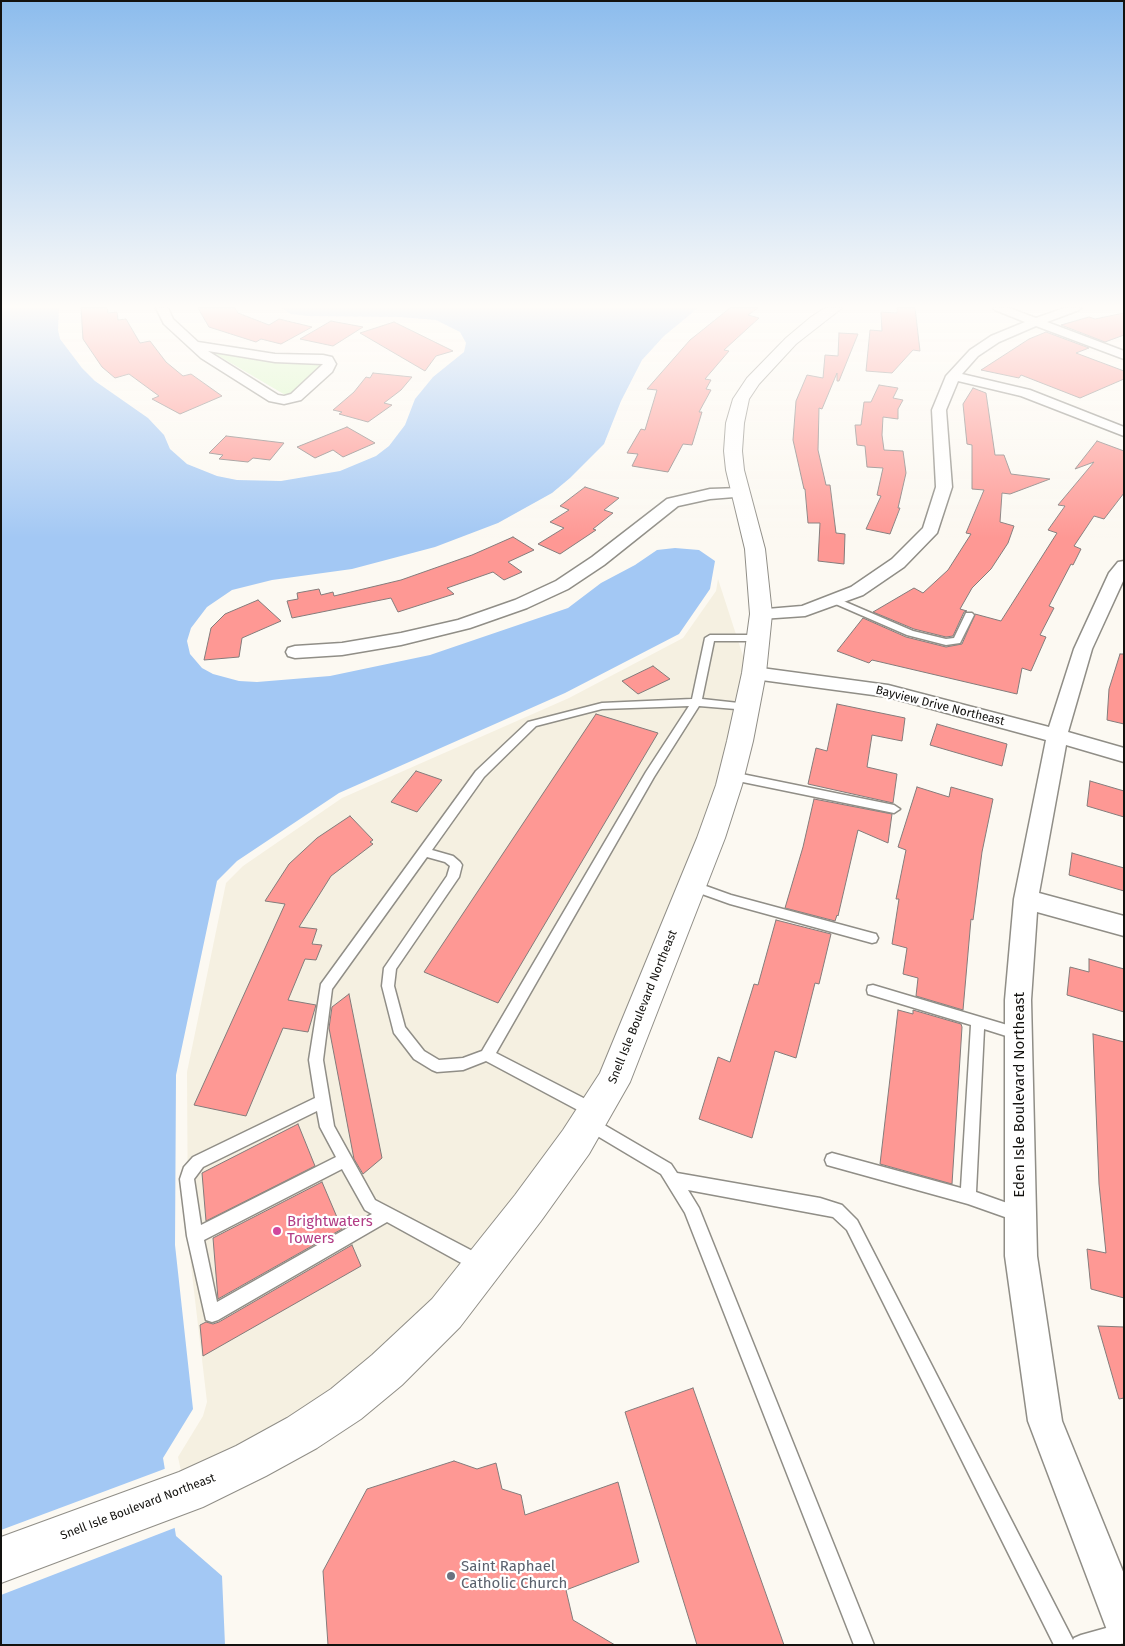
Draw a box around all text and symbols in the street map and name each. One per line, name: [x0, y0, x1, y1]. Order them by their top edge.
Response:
street label: Bayview Drive Northeast: [874, 683, 1006, 729]
street label: Snell Isle Boulevard Northeast: [605, 928, 681, 1086]
street label: Eden Isle Boulevard Northeast: [1011, 992, 1029, 1198]
place label: Brightwaters Towers: [287, 1213, 373, 1248]
marker: Brightwaters Towers: [271, 1225, 283, 1237]
street label: Snell Isle Boulevard Northeast: [59, 1471, 217, 1543]
place label: Saint Raphael Catholic Church: [461, 1558, 567, 1593]
marker: Saint Raphael Catholic Church: [445, 1570, 457, 1582]

